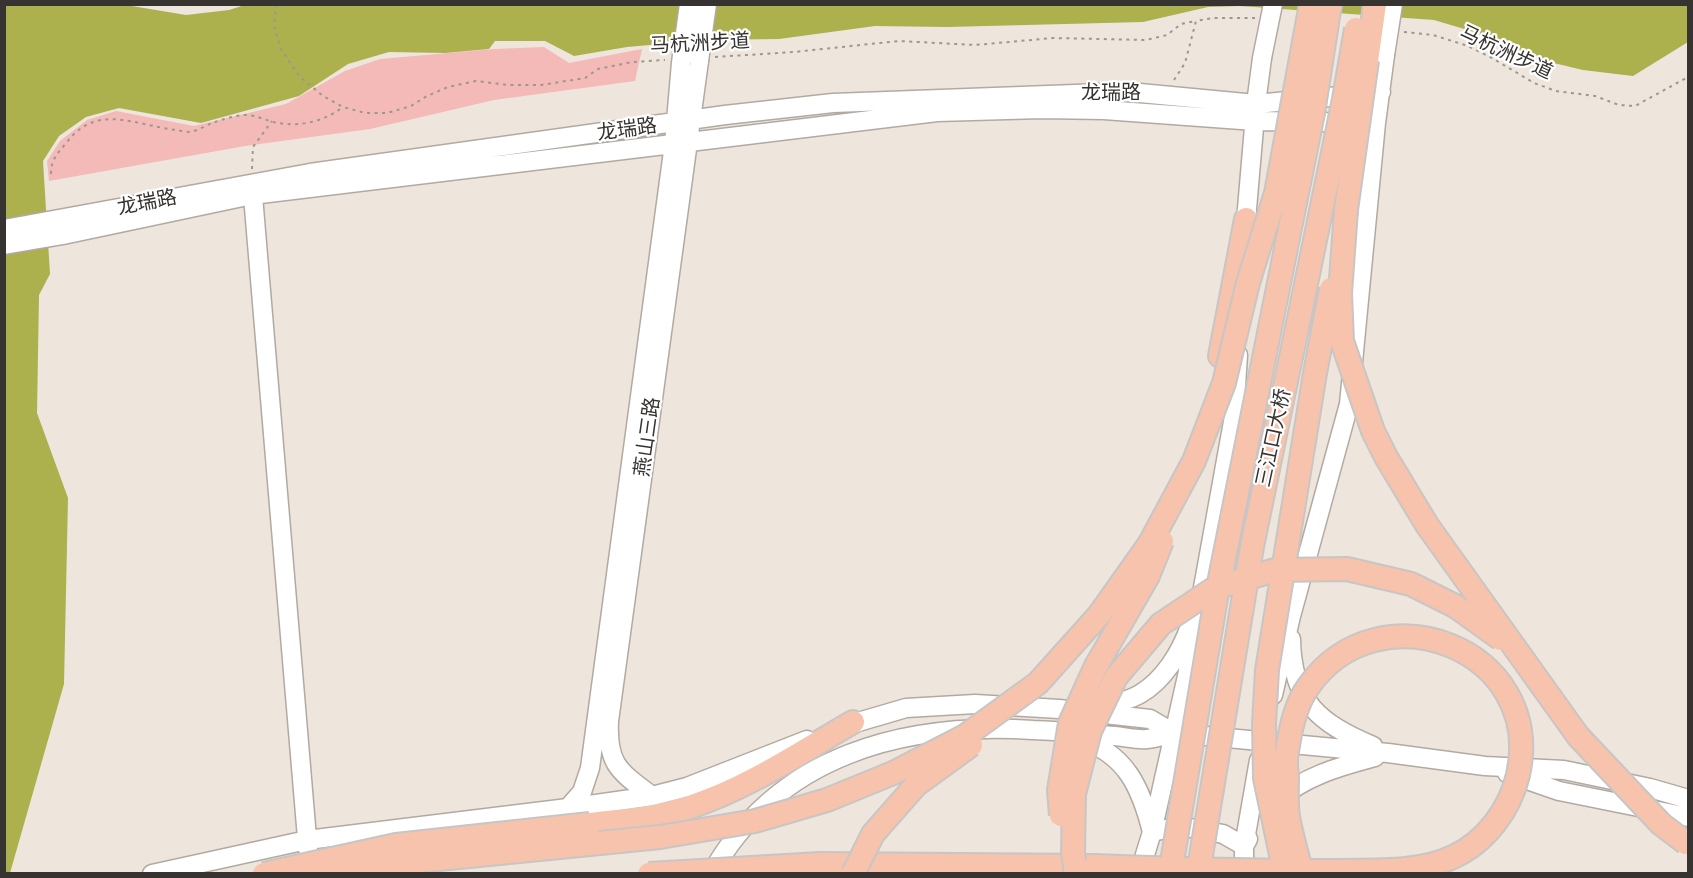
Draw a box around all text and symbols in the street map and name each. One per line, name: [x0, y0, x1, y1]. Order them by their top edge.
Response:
street label: 马杭洲步道: [1456, 21, 1556, 85]
street label: 马杭洲步道: [649, 29, 751, 59]
street label: 龙瑞路: [1081, 81, 1141, 105]
street label: 龙瑞路: [596, 114, 658, 146]
street label: 龙瑞路: [115, 185, 179, 221]
street label: 三江口大桥: [1252, 387, 1296, 489]
street label: 燕山三路: [631, 396, 665, 478]

